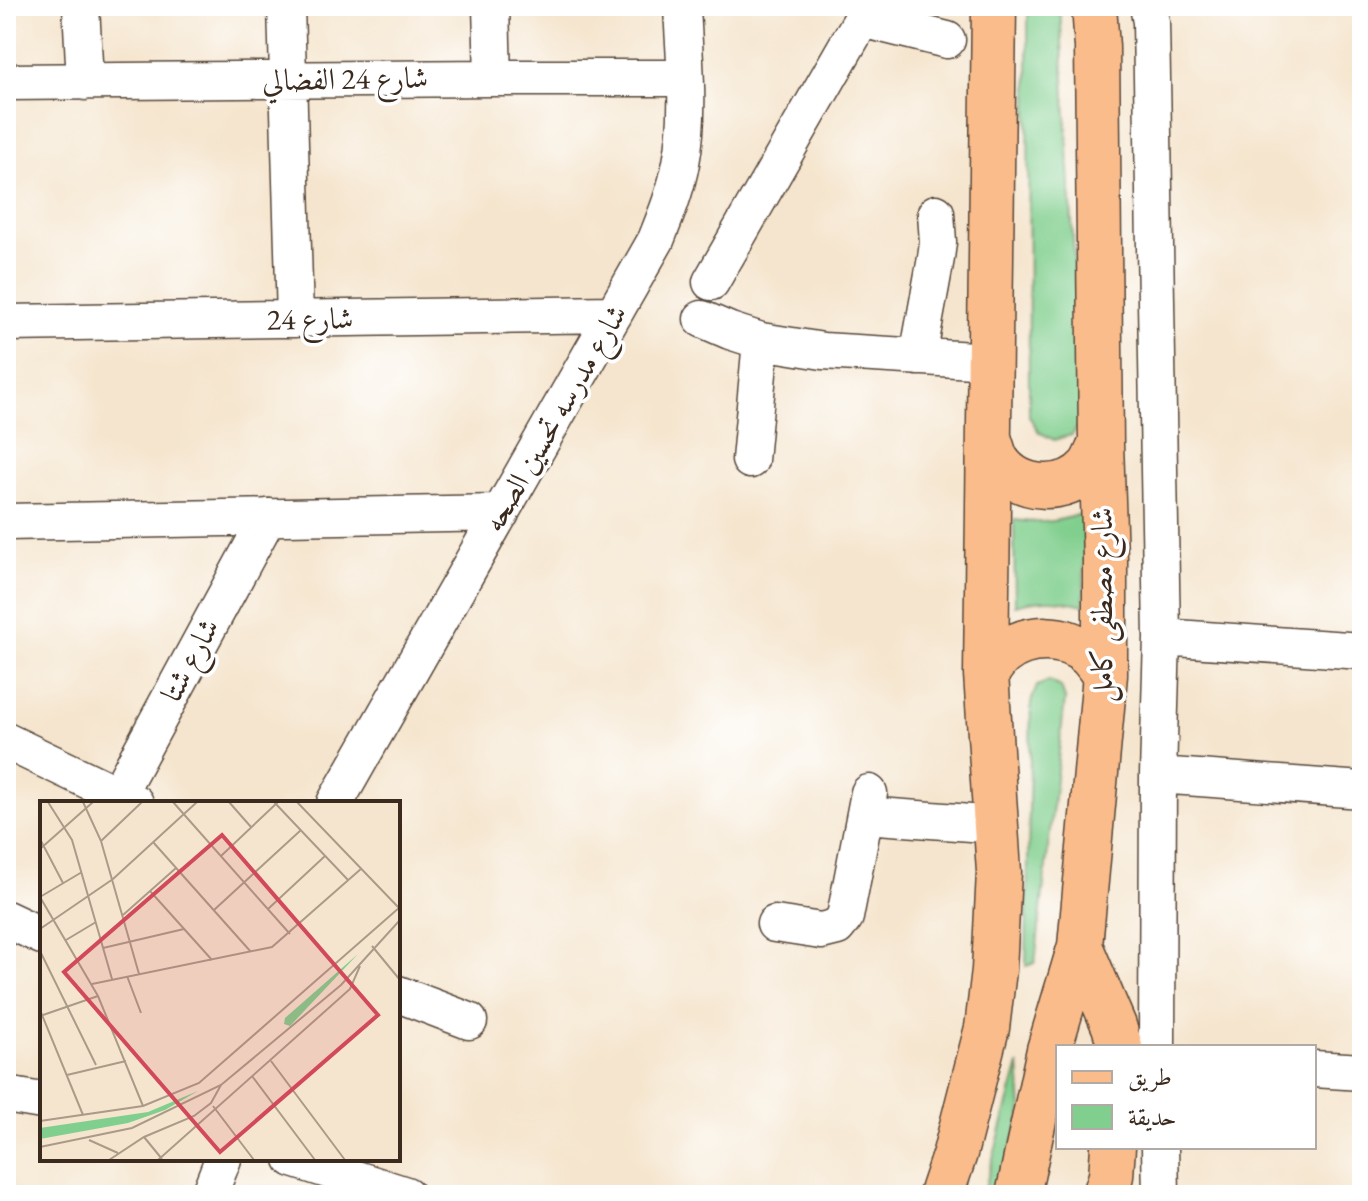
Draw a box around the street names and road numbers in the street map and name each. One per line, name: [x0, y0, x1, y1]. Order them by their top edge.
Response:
street label: شارع 24 الفضالي: [262, 58, 428, 105]
street label: شارع مدرسه تحسين الصحه: [474, 297, 641, 541]
street label: شارع 24: [266, 298, 354, 345]
street label: شارع مصطفى كامل: [1082, 507, 1127, 703]
street label: شارع شتا: [151, 611, 233, 711]

